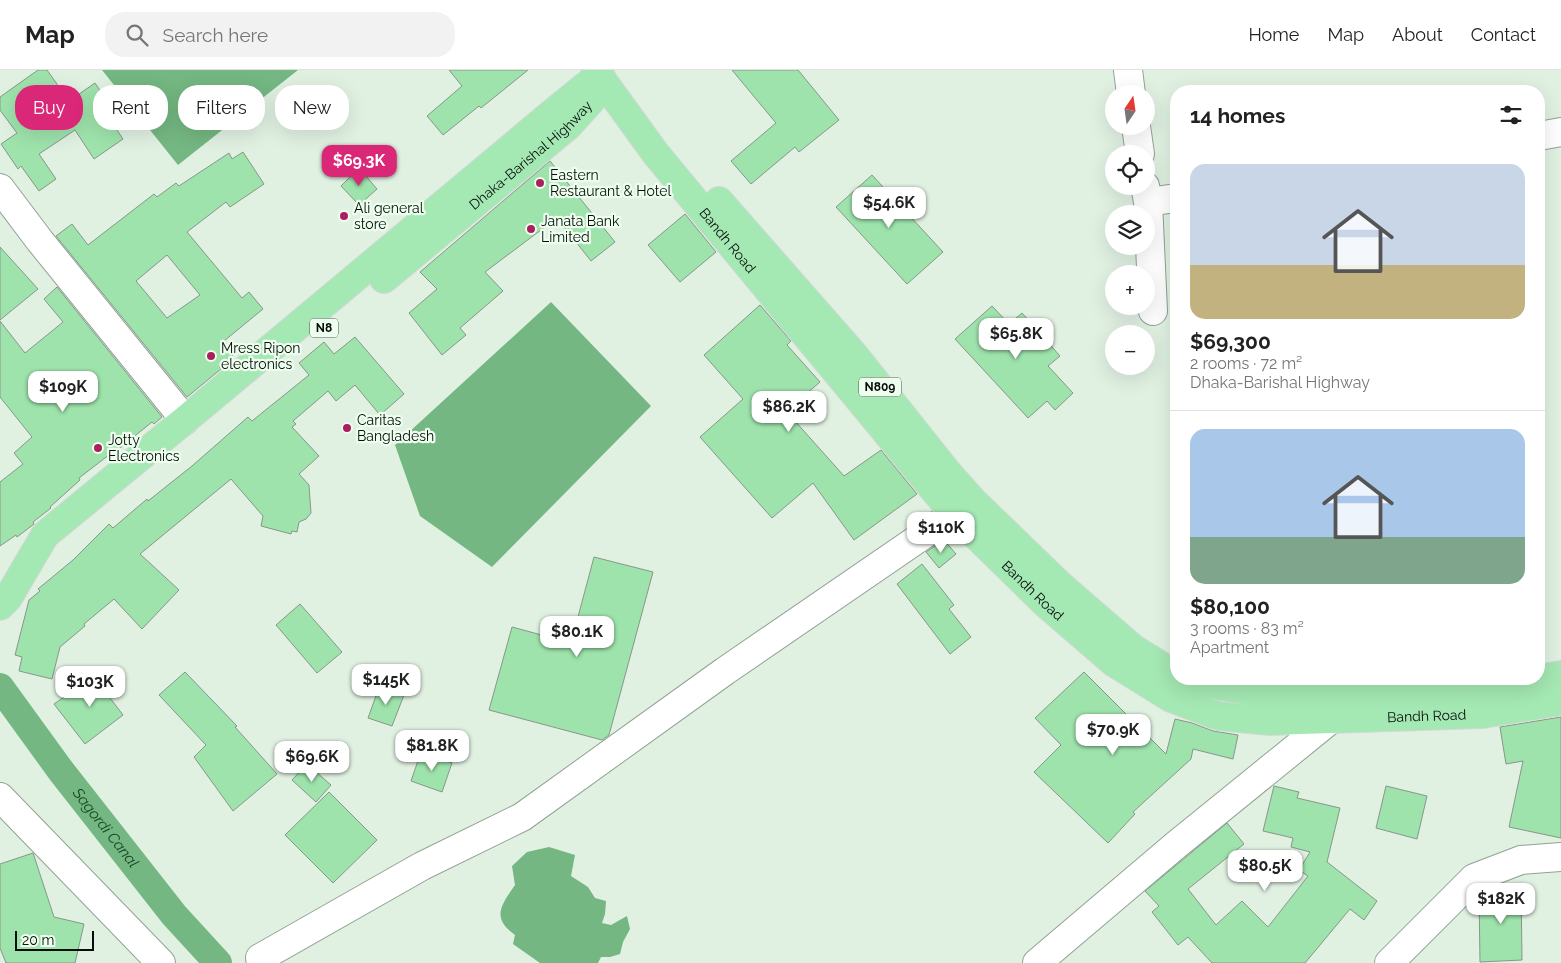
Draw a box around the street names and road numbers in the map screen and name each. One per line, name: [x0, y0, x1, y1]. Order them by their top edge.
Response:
street label: Dhaka-Barishal Highway: [466, 97, 595, 213]
street label: Bandh Road: [696, 205, 759, 276]
road number: N8: [310, 318, 338, 338]
road number: N809: [859, 378, 901, 396]
street label: Bandh Road: [999, 557, 1067, 624]
street label: Bandh Road: [1387, 707, 1466, 725]

